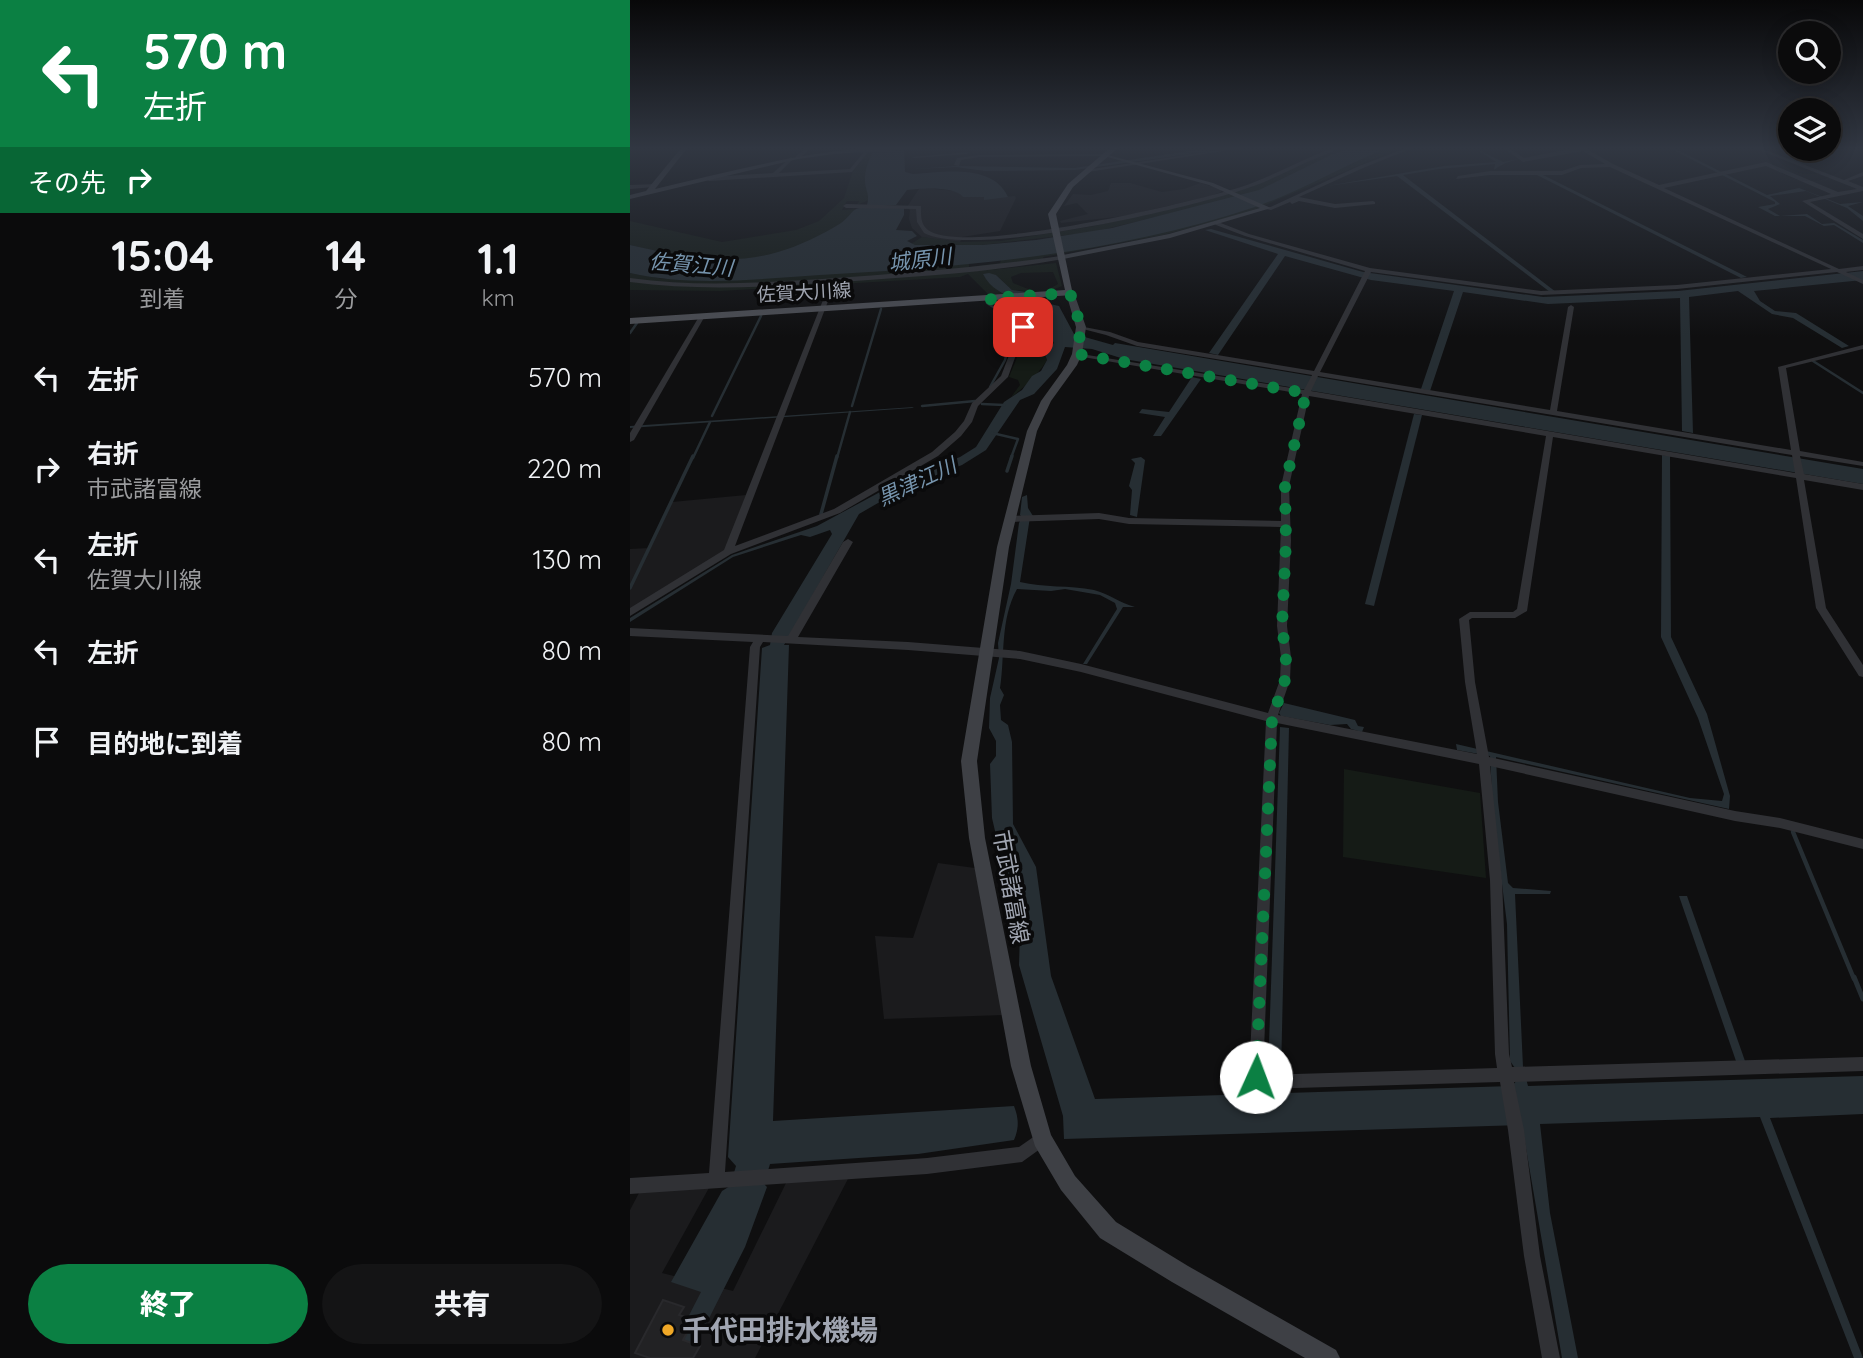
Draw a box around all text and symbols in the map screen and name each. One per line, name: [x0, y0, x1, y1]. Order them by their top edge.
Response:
text: 570 m: [143, 20, 287, 81]
map controls: [1778, 21, 1841, 161]
button: search: [1778, 21, 1841, 84]
icon: left: [28, 28, 119, 119]
text: 左折: [143, 86, 207, 126]
button: layers: [1778, 98, 1841, 161]
icon: right: [120, 161, 158, 199]
text: その先: [28, 166, 106, 199]
text: 15:04: [111, 229, 214, 282]
text: 14: [325, 229, 366, 282]
text: 1.1: [478, 232, 519, 285]
water label: 城原川: [887, 242, 955, 276]
water label: 佐賀江川: [648, 247, 736, 281]
street label: 佐賀大川線: [756, 278, 852, 306]
text: km: [481, 283, 515, 312]
text: 到着: [140, 284, 186, 313]
text: 分: [334, 284, 357, 313]
pin: [993, 297, 1053, 357]
icon: arrive: [1004, 308, 1042, 346]
icon: left: [28, 359, 66, 397]
text: 570 m: [528, 361, 602, 394]
text: 左折: [87, 363, 139, 396]
text: 右折: [87, 437, 139, 470]
icon: right: [28, 450, 66, 488]
water label: 黒津江川: [873, 451, 962, 511]
text: 220 m: [527, 452, 602, 485]
text: 市武諸富線: [87, 474, 202, 503]
text: 左折: [87, 528, 139, 561]
icon: left: [28, 541, 66, 579]
text: 130 m: [532, 543, 602, 576]
text: 佐賀大川線: [87, 565, 202, 594]
icon: left: [28, 632, 66, 670]
text: 80 m: [542, 634, 602, 667]
text: 左折: [87, 636, 139, 669]
icon: arrive: [28, 723, 66, 761]
text: 80 m: [542, 725, 602, 758]
text: 目的地に到着: [87, 727, 243, 760]
street label: 市武諸富線: [987, 828, 1036, 946]
position arrow: [1219, 1040, 1293, 1114]
button: 終了: [28, 1264, 308, 1344]
button: 共有: [322, 1264, 602, 1344]
place label: 千代田排水機場: [682, 1312, 878, 1347]
marker: 千代田排水機場: [660, 1322, 676, 1338]

